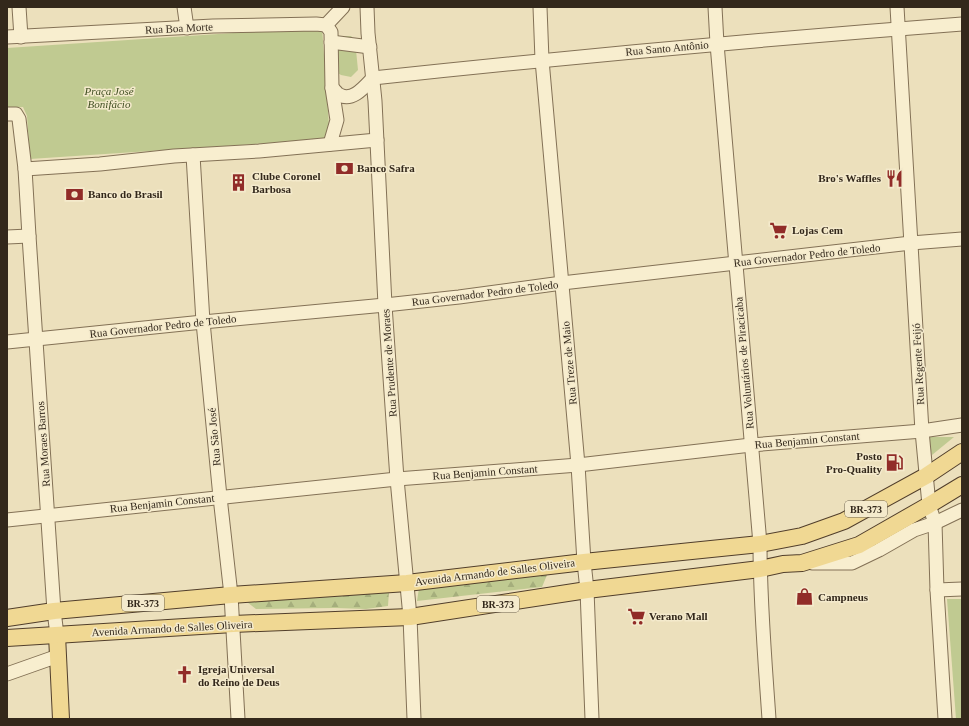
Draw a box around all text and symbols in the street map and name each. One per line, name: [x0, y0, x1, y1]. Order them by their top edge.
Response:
street label: Rua Boa Morte: [145, 20, 213, 36]
street label: Rua Santo Antônio: [625, 38, 710, 58]
park label: Praça José Bonifácio: [83, 85, 135, 110]
bank icon: Banco Safra: [334, 158, 354, 178]
place label: Banco Safra: [357, 162, 415, 174]
restaurant icon: Bro's Waffles: [884, 168, 904, 188]
place label: Clube Coronel Barbosa: [252, 170, 321, 195]
building icon: Clube Coronel Barbosa: [229, 172, 249, 192]
place label: Bro's Waffles: [818, 172, 882, 184]
bank icon: Banco do Brasil: [65, 184, 85, 204]
place label: Banco do Brasil: [88, 188, 163, 200]
supermarket icon: Lojas Cem: [769, 220, 789, 240]
place label: Lojas Cem: [792, 224, 843, 236]
street label: Rua Governador Pedro de Toledo: [733, 241, 881, 269]
street label: Rua Governador Pedro de Toledo: [411, 278, 559, 308]
street label: Rua Voluntários de Piracicaba: [732, 296, 756, 430]
street label: Rua Prudente de Moraes: [379, 308, 399, 418]
street label: Rua Governador Pedro de Toledo: [89, 312, 237, 340]
street label: Rua Treze de Maio: [559, 320, 579, 405]
street label: Rua Regente Feijó: [910, 322, 926, 405]
street label: Rua Moraes Barros: [34, 401, 52, 487]
street label: Rua São José: [205, 407, 223, 467]
street label: Rua Benjamin Constant: [754, 429, 860, 451]
place label: Posto Pro-Quality: [826, 450, 882, 475]
fuel station icon: Posto Pro-Quality: [885, 452, 905, 472]
street label: Rua Benjamin Constant: [432, 462, 538, 482]
street label: Rua Benjamin Constant: [109, 492, 215, 514]
road number: BR-373: [845, 501, 887, 517]
street label: Avenida Armando de Salles Oliveira: [414, 556, 576, 588]
shop icon: Campneus: [795, 587, 815, 607]
place label: Campneus: [818, 591, 869, 603]
road number: BR-373: [122, 595, 164, 611]
road number: BR-373: [477, 596, 519, 612]
supermarket icon: Verano Mall: [626, 606, 646, 626]
place label: Verano Mall: [649, 610, 708, 622]
street label: Avenida Armando de Salles Oliveira: [91, 618, 253, 638]
place label: Igreja Universal do Reino de Deus: [198, 663, 280, 688]
church icon: Igreja Universal do Reino de Deus: [175, 665, 195, 685]

